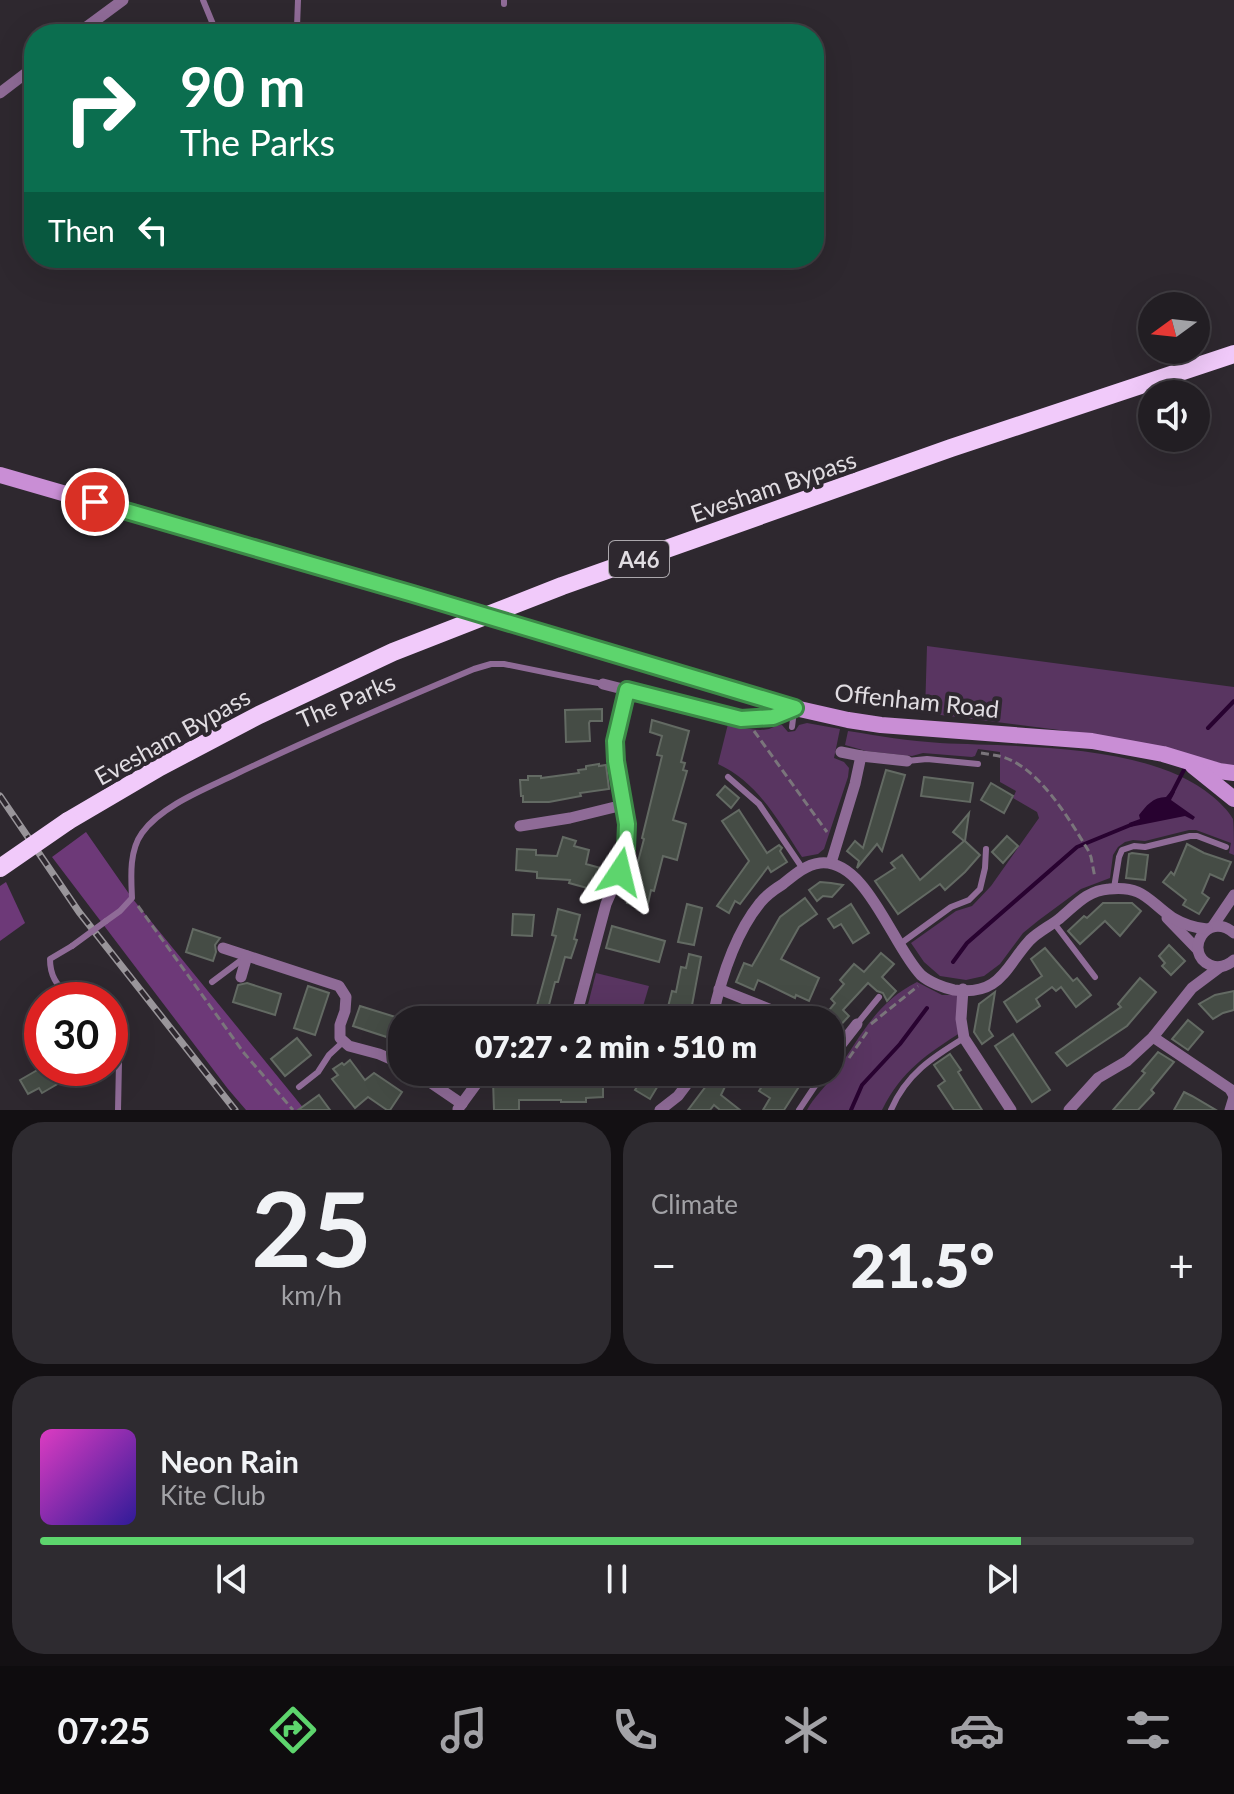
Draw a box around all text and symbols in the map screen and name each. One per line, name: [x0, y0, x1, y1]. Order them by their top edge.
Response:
text: 90 m: [180, 52, 305, 119]
icon: right: [48, 56, 152, 160]
text: The Parks: [180, 120, 335, 164]
icon: left: [131, 208, 175, 252]
text: Then: [48, 212, 115, 248]
north arrow: [1138, 292, 1210, 364]
map controls: [1138, 292, 1210, 452]
button: sound: [1138, 380, 1210, 452]
street label: Evesham Bypass: [686, 444, 860, 528]
pin: [61, 468, 129, 536]
icon: arrive: [73, 480, 117, 524]
road number: A46: [609, 541, 669, 577]
street label: The Parks: [293, 666, 399, 734]
street label: Offenham Road: [833, 677, 1001, 723]
street label: Evesham Bypass: [89, 681, 255, 791]
position arrow: [578, 830, 662, 914]
speed limit sign: 30: [24, 982, 128, 1086]
text: 07:27 · 2 min · 510 m: [475, 1028, 757, 1064]
text: 25: [251, 1164, 372, 1289]
text: Climate: [651, 1188, 738, 1220]
text: 21.5°: [851, 1229, 994, 1301]
text: −: [651, 1239, 677, 1291]
text: +: [1168, 1239, 1194, 1291]
text: km/h: [281, 1279, 342, 1311]
text: Neon Rain: [160, 1443, 299, 1479]
text: Kite Club: [160, 1479, 266, 1511]
icon: previous: [210, 1557, 254, 1601]
icon: pause: [595, 1557, 639, 1601]
icon: next: [980, 1557, 1024, 1601]
icon: directions: [265, 1702, 321, 1758]
icon: music: [436, 1702, 492, 1758]
icon: phone: [607, 1702, 663, 1758]
icon: climate: [778, 1702, 834, 1758]
icon: car: [949, 1702, 1005, 1758]
icon: filters: [1120, 1702, 1176, 1758]
text: 07:25: [58, 1708, 150, 1752]

